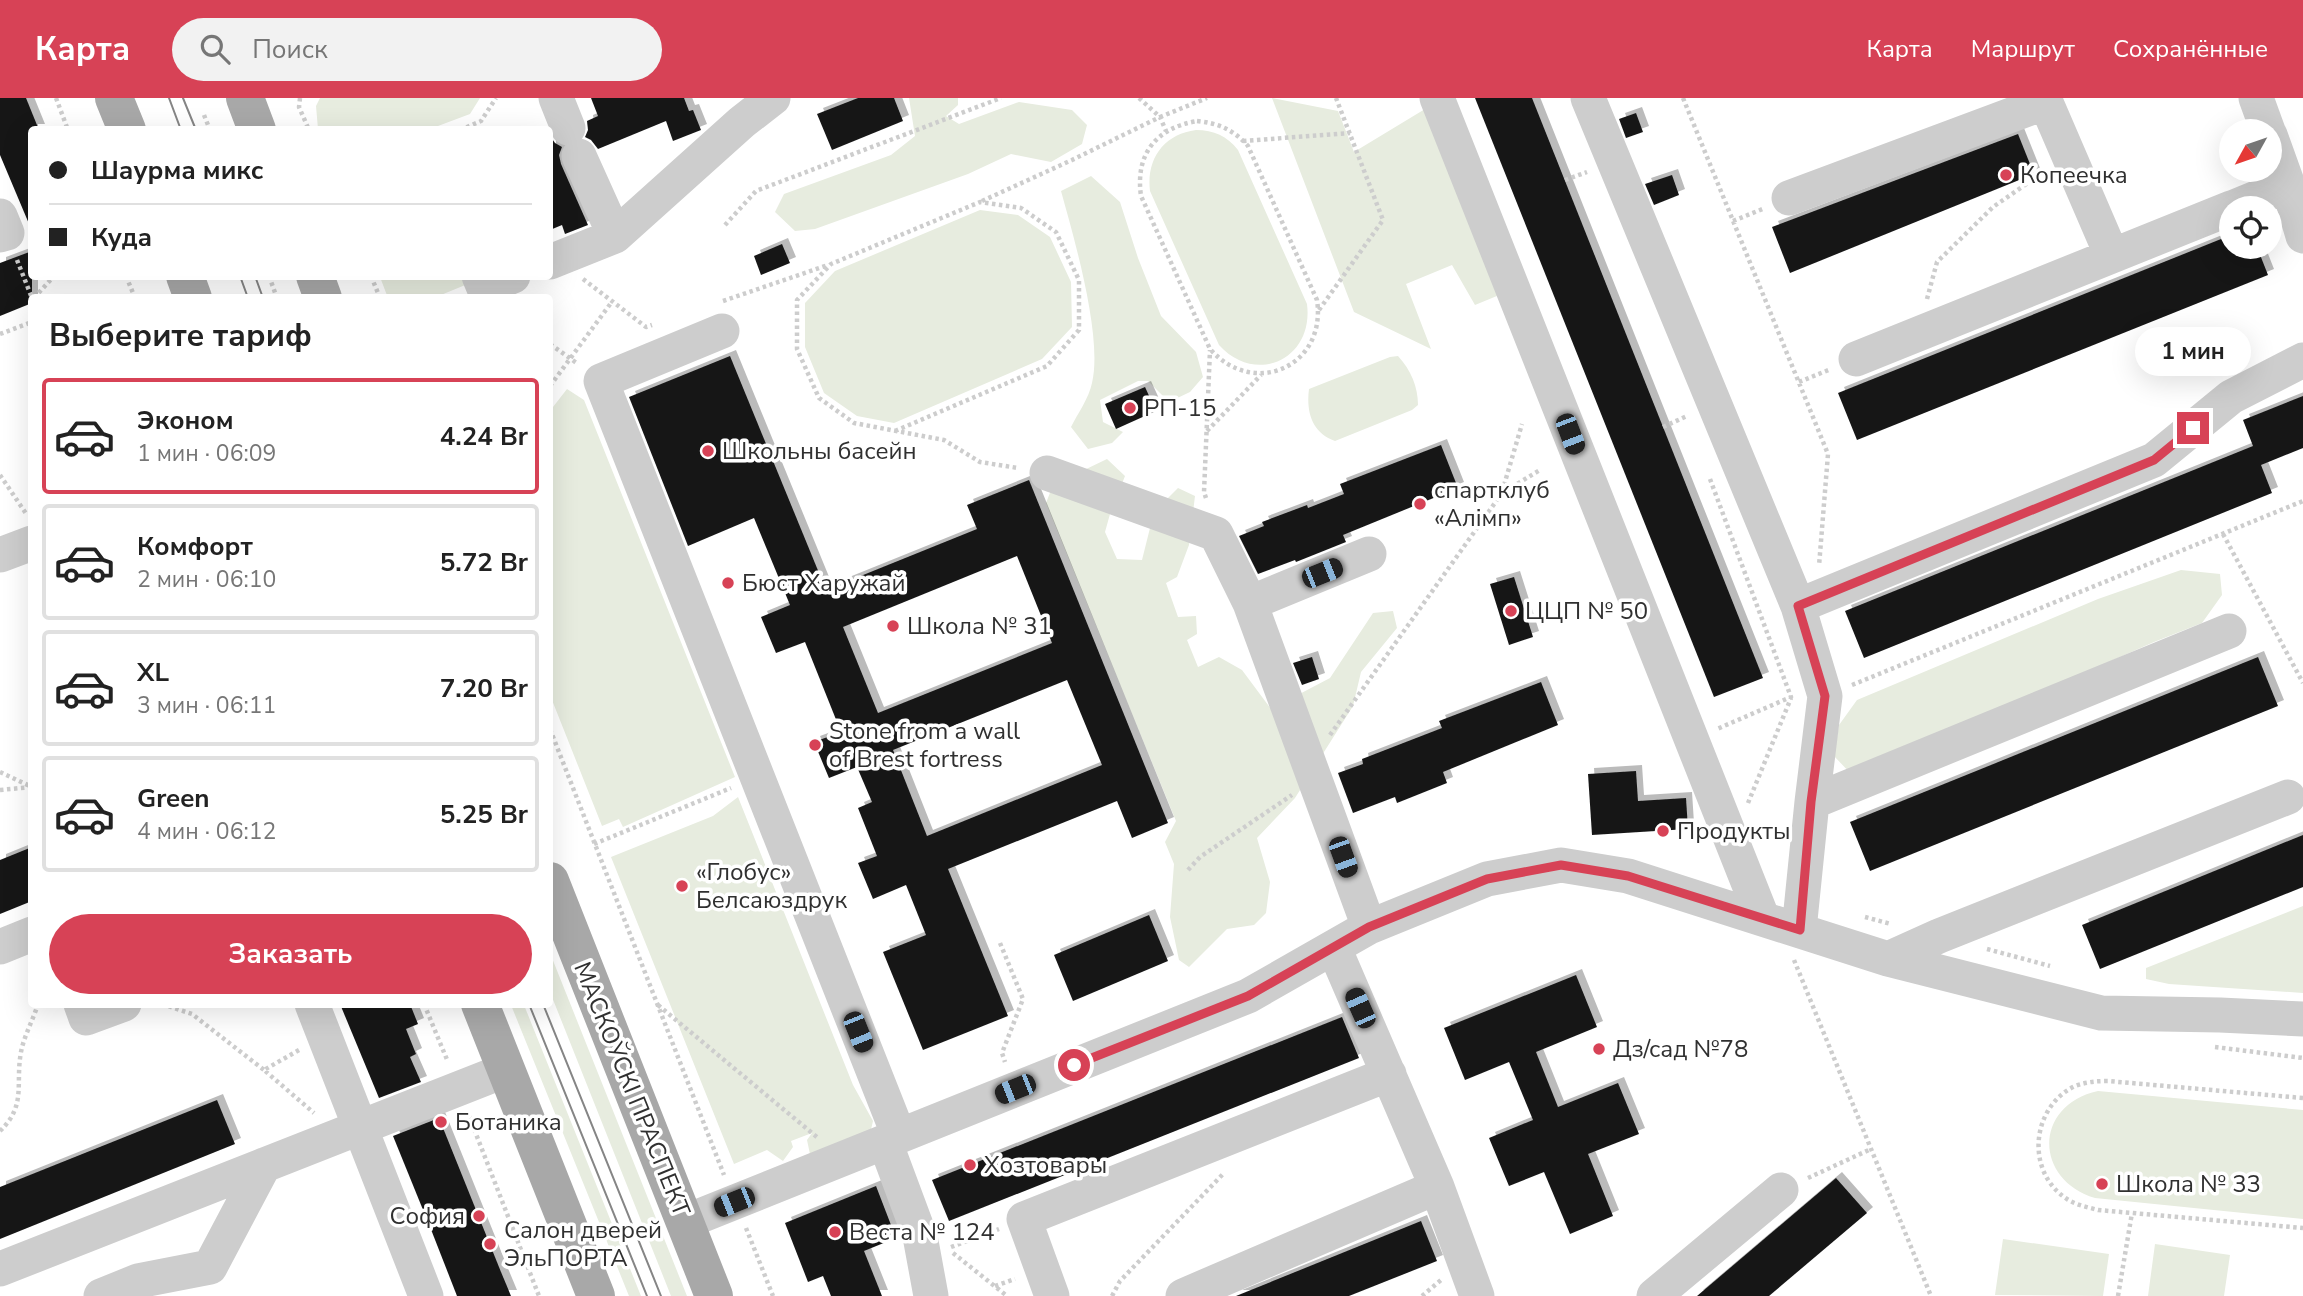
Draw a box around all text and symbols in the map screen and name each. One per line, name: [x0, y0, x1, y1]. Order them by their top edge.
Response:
search box: [172, 18, 662, 81]
text: Карта: [35, 27, 130, 72]
icon: search: [196, 30, 234, 68]
text: Поиск: [252, 32, 328, 67]
text: Карта: [1867, 33, 1933, 65]
text: Маршрут: [1971, 33, 2075, 65]
text: Сохранённые: [2113, 33, 2268, 65]
north arrow: [2219, 119, 2282, 182]
map controls: [2219, 119, 2282, 259]
text: Шаурма микс: [91, 153, 264, 188]
place label: Копеечка: [2020, 159, 2128, 191]
marker: Копеечка: [1998, 167, 2014, 183]
button: locate: [2219, 196, 2282, 259]
text: Куда: [91, 220, 152, 255]
text: Выберите тариф: [49, 314, 312, 357]
callout: 1 мин: [2135, 327, 2251, 376]
text: 1 мин: [2161, 336, 2225, 367]
place label: РП-15: [1144, 392, 1216, 424]
marker: РП-15: [1122, 400, 1138, 416]
text: Эконом: [137, 403, 234, 438]
icon: car: [53, 405, 116, 468]
car: [1553, 411, 1588, 457]
route end: [2177, 412, 2209, 444]
text: 4.24 Br: [440, 419, 528, 454]
place label: Школьны басейн: [722, 435, 917, 467]
text: 1 мин · 06:09: [137, 438, 276, 469]
marker: Школьны басейн: [700, 443, 716, 459]
place label: спартклуб «Алімп»: [1434, 474, 1550, 534]
marker: спартклуб «Алімп»: [1412, 496, 1428, 512]
text: Комфорт: [137, 529, 253, 564]
icon: car: [53, 531, 116, 594]
text: 5.72 Br: [440, 545, 528, 580]
car: [1299, 555, 1346, 591]
text: 2 мин · 06:10: [137, 564, 276, 595]
place label: Бюст Харужай: [742, 567, 905, 599]
marker: Бюст Харужай: [720, 575, 736, 591]
place label: ЦЦП № 50: [1525, 595, 1648, 627]
marker: ЦЦП № 50: [1503, 603, 1519, 619]
place label: Школа № 31: [907, 610, 1052, 642]
marker: Школа № 31: [885, 618, 901, 634]
text: XL: [137, 655, 169, 690]
icon: car: [53, 657, 116, 720]
text: 7.20 Br: [440, 671, 528, 706]
text: 3 мин · 06:11: [137, 690, 276, 721]
place label: Stone from a wall of Brest fortress: [829, 715, 1020, 775]
marker: Stone from a wall of Brest fortress: [807, 737, 823, 753]
text: Green: [137, 781, 210, 816]
icon: car: [53, 783, 116, 846]
text: 5.25 Br: [440, 797, 528, 832]
place label: Продукты: [1677, 815, 1791, 847]
text: 4 мин · 06:12: [137, 816, 276, 847]
marker: Продукты: [1655, 823, 1671, 839]
car: [1326, 834, 1361, 880]
place label: «Глобус» Белсаюздрук: [696, 856, 847, 916]
marker: «Глобус» Белсаюздрук: [674, 878, 690, 894]
button: Заказать: [49, 914, 532, 994]
street label: МАСКОЎСКІ ПРАСПЕКТ: [566, 957, 698, 1222]
car: [1342, 985, 1379, 1031]
car: [841, 1009, 876, 1055]
place label: Дз/сад №78: [1613, 1033, 1748, 1065]
marker: Дз/сад №78: [1591, 1041, 1607, 1057]
route start: [1058, 1049, 1090, 1081]
car: [992, 1071, 1039, 1107]
place label: Ботаника: [455, 1106, 562, 1138]
marker: Ботаника: [433, 1114, 449, 1130]
place label: Хозтовары: [984, 1149, 1107, 1181]
marker: Хозтовары: [962, 1157, 978, 1173]
place label: Школа № 33: [2116, 1168, 2261, 1200]
marker: Школа № 33: [2094, 1176, 2110, 1192]
car: [711, 1184, 758, 1220]
place label: София: [389, 1200, 465, 1232]
marker: София: [471, 1208, 487, 1224]
place label: Салон дверей ЭльПОРТА: [504, 1214, 662, 1274]
place label: Веста № 124: [849, 1216, 995, 1248]
marker: Веста № 124: [827, 1224, 843, 1240]
marker: Салон дверей ЭльПОРТА: [482, 1236, 498, 1252]

